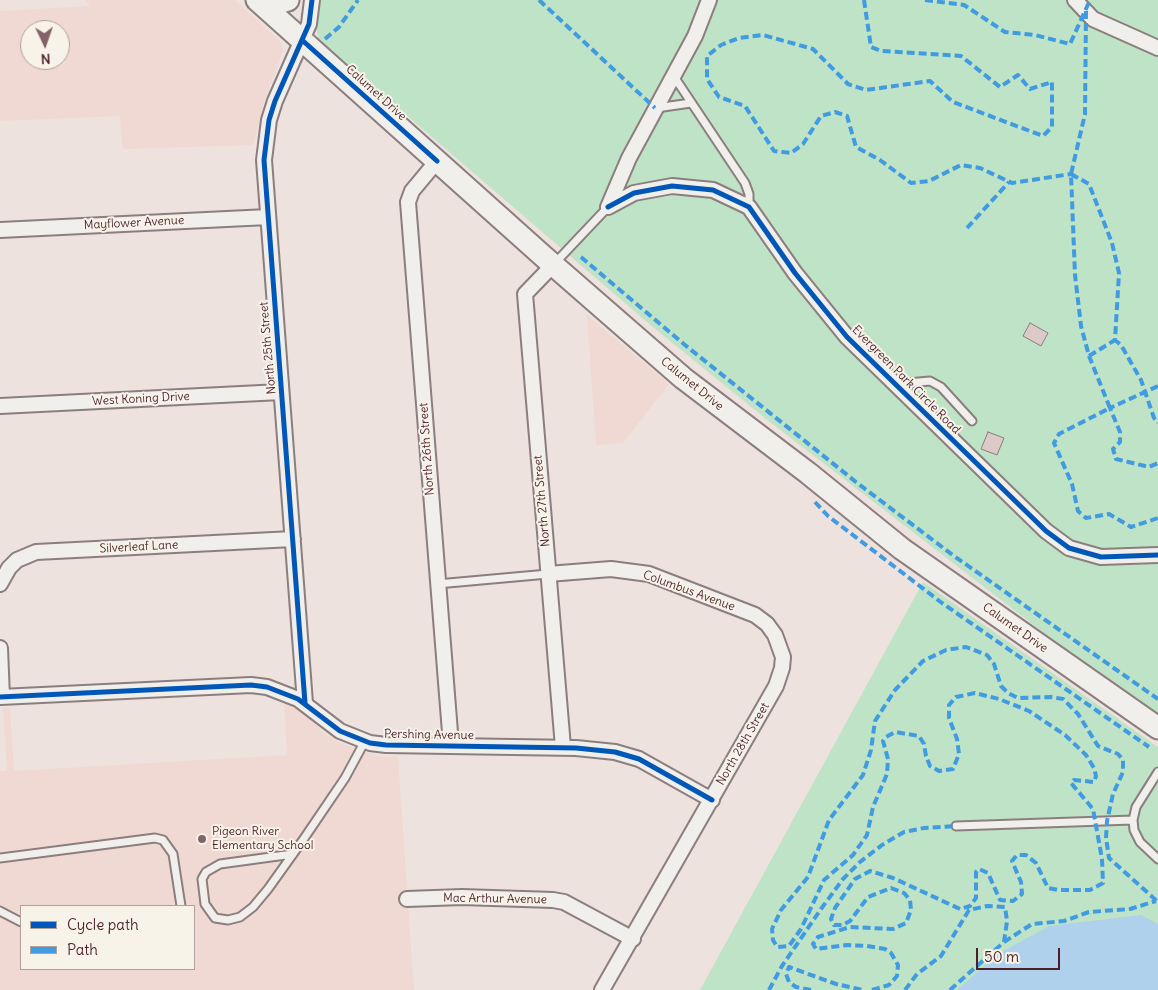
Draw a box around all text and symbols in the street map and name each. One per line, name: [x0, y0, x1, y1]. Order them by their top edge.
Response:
north arrow: [20, 20, 70, 70]
text: N: [40, 50, 51, 68]
street label: Calumet Drive: [343, 62, 409, 124]
street label: Mayflower Avenue: [83, 213, 185, 233]
street label: North 25th Street: [257, 301, 279, 395]
street label: Evergreen Park Circle Road: [849, 323, 963, 437]
street label: Calumet Drive: [658, 354, 726, 414]
street label: West Koning Drive: [92, 389, 190, 409]
street label: North 26th Street: [417, 402, 437, 496]
street label: North 27th Street: [531, 455, 553, 547]
street label: Silverleaf Lane: [99, 538, 179, 556]
street label: Columbus Avenue: [641, 568, 737, 614]
street label: Calumet Drive: [979, 600, 1051, 656]
street label: North 28th Street: [714, 700, 772, 788]
street label: Pershing Avenue: [384, 727, 474, 743]
place label: Pigeon River Elementary School: [212, 825, 313, 853]
marker: Pigeon River Elementary School: [196, 833, 208, 845]
street label: Mac Arthur Avenue: [443, 891, 547, 907]
legend: [20, 905, 195, 970]
text: Cycle path: [67, 915, 139, 934]
scale bar: [978, 938, 1062, 970]
text: Path: [67, 940, 98, 959]
text: 50 m: [984, 947, 1019, 966]

